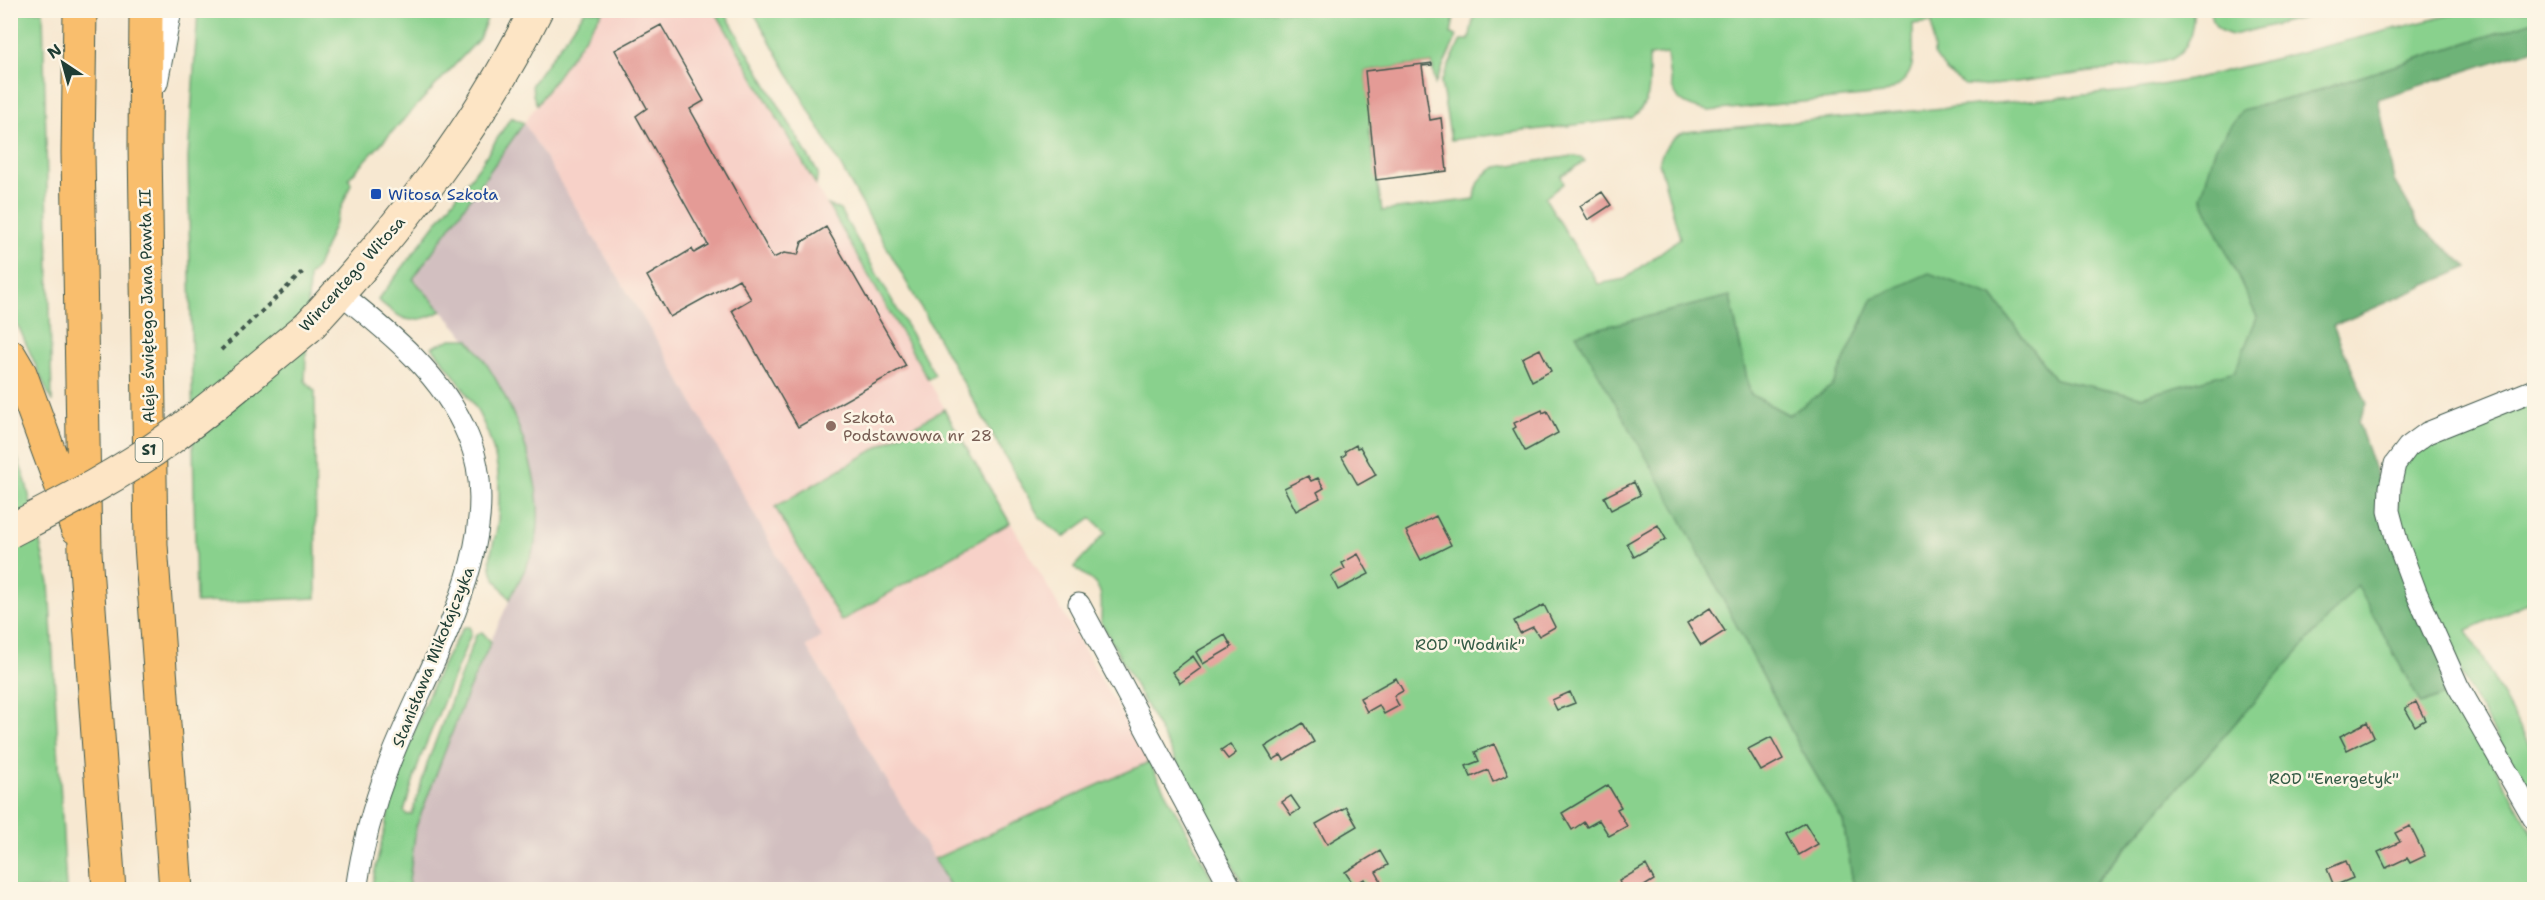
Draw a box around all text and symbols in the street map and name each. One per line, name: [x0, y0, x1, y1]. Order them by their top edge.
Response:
north arrow: [33, 33, 93, 93]
text: N: [43, 39, 66, 63]
place label: Witosa Szkoła: [388, 184, 498, 205]
marker: Witosa Szkoła: [369, 187, 383, 201]
street label: Aleje świętego Jana Pawła II: [134, 189, 160, 423]
street label: Wincentego Witosa: [294, 212, 410, 336]
place label: Szkoła Podstawowa nr 28: [843, 407, 992, 446]
marker: Szkoła Podstawowa nr 28: [824, 419, 838, 433]
road number: S1: [136, 438, 162, 462]
street label: Stanisława Mikołajczyka: [387, 564, 479, 750]
park label: ROD "Wodnik": [1415, 634, 1525, 655]
park label: ROD "Energetyk": [2269, 768, 2399, 789]

